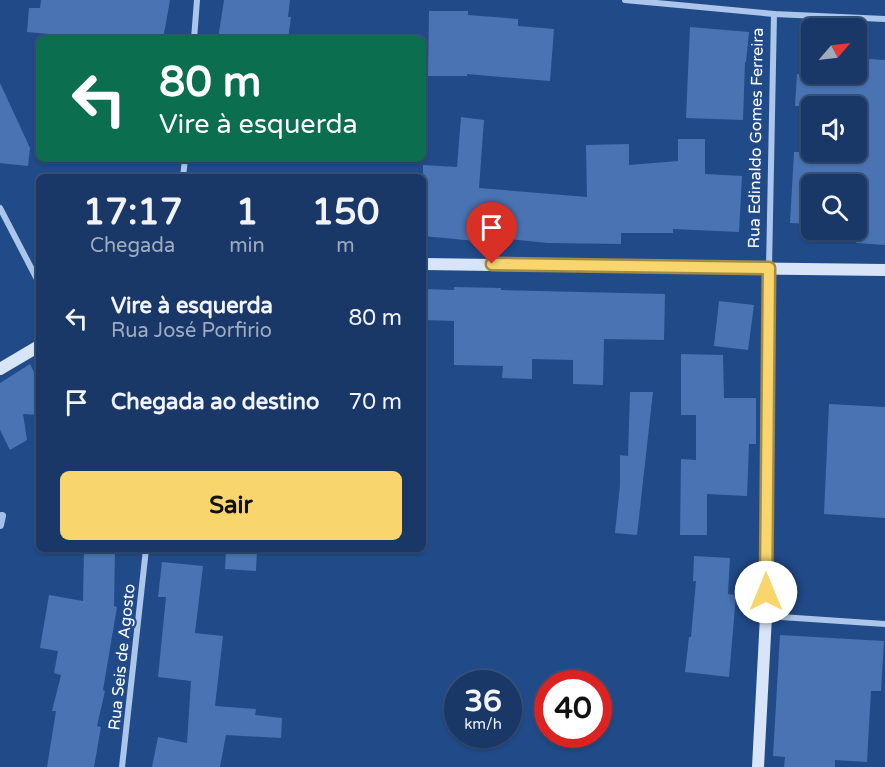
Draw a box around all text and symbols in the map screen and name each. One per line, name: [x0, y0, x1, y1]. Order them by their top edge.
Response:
north arrow: [801, 18, 867, 84]
map controls: [801, 18, 867, 240]
street label: Rua Edinaldo Gomes Ferreira: [744, 27, 768, 249]
text: 80 m: [159, 57, 261, 108]
icon: left: [60, 60, 138, 138]
button: sound: [801, 96, 867, 162]
text: Vire à esquerda: [159, 108, 358, 141]
button: search: [801, 174, 867, 240]
text: 17:17: [83, 191, 183, 234]
text: 1: [236, 191, 258, 234]
text: 150: [311, 191, 379, 234]
pin: [466, 202, 517, 264]
icon: arrive: [475, 211, 508, 244]
text: Chegada: [90, 234, 175, 258]
text: min: [229, 234, 265, 258]
text: m: [336, 234, 355, 258]
text: Vire à esquerda: [111, 293, 273, 319]
icon: left: [60, 302, 93, 335]
text: 80 m: [348, 305, 402, 331]
text: Rua José Porfirio: [111, 319, 272, 343]
icon: arrive: [60, 386, 93, 419]
text: Chegada ao destino: [111, 389, 319, 415]
text: 70 m: [348, 389, 402, 415]
button: Sair: [60, 471, 402, 540]
position arrow: [734, 560, 798, 624]
street label: Rua Seis de Agosto: [104, 583, 140, 731]
speed limit sign: 40: [534, 670, 612, 748]
text: 36: [464, 683, 502, 720]
text: km/h: [464, 715, 502, 733]

